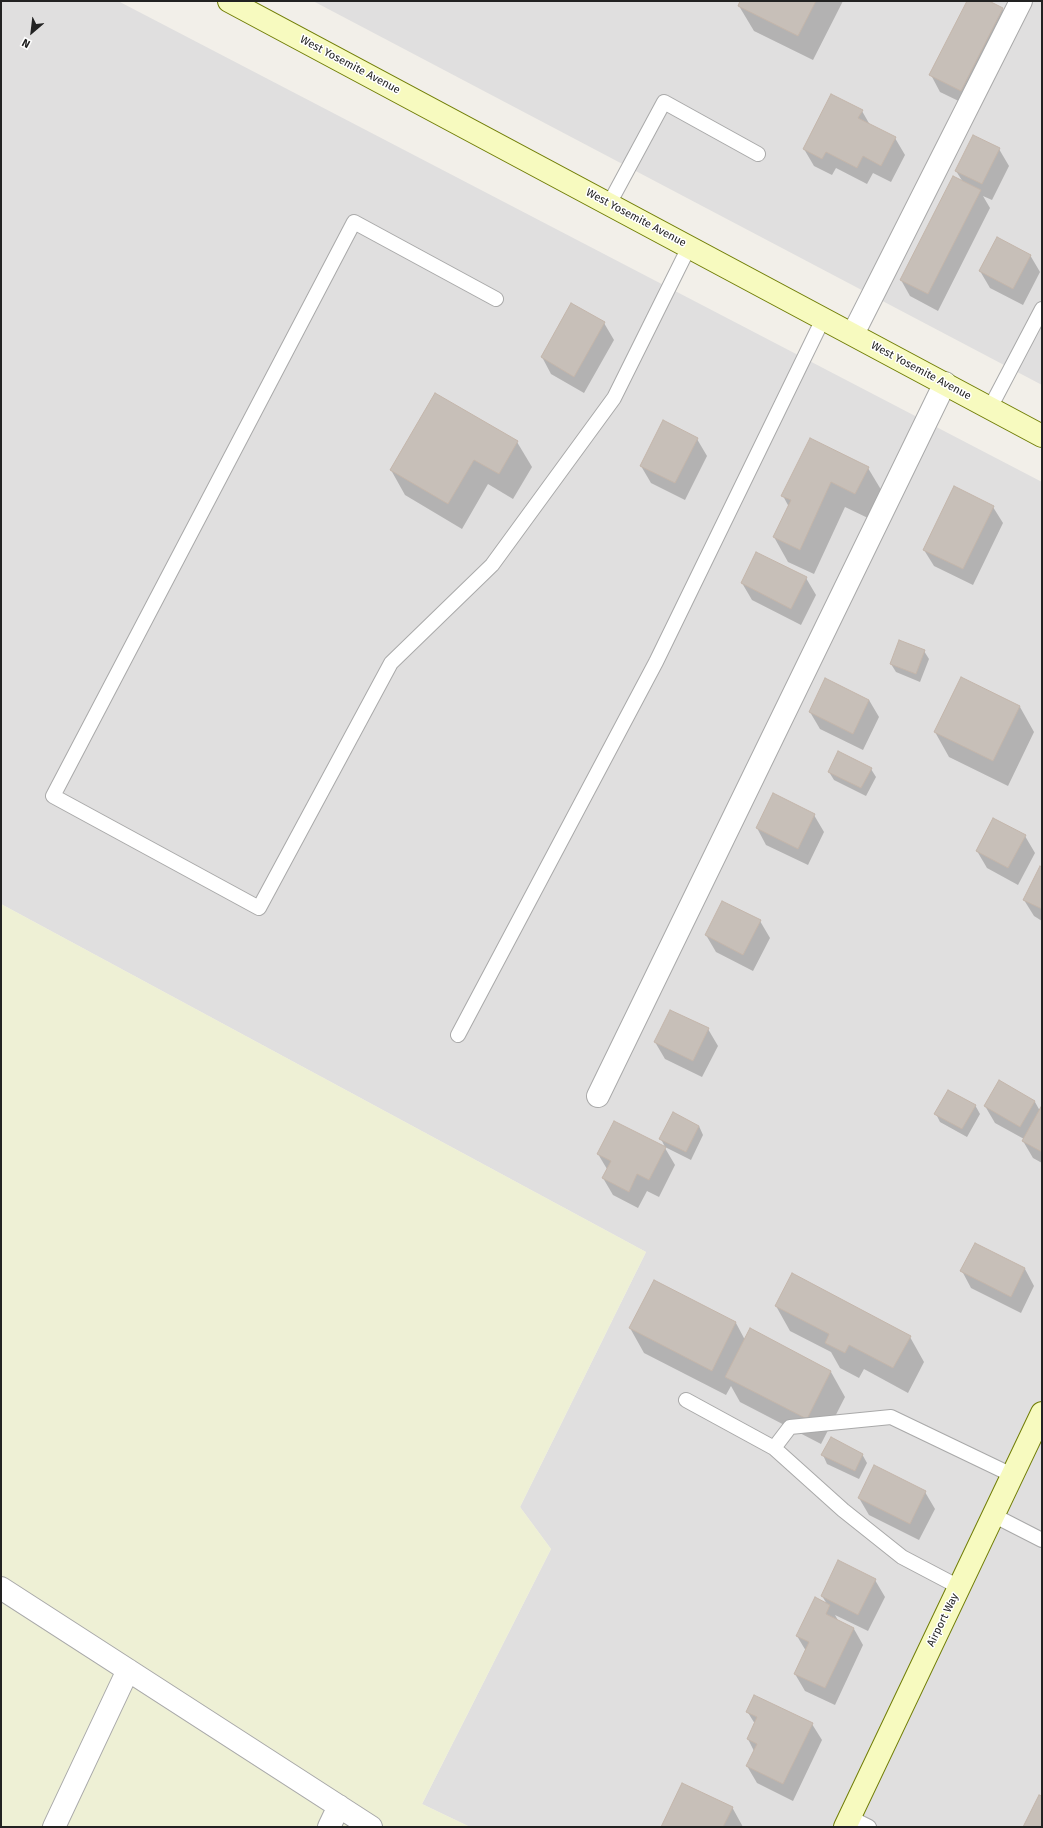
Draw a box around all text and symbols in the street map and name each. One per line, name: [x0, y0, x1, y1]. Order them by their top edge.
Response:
north arrow: [12, 12, 52, 52]
street label: West Yosemite Avenue: [298, 33, 402, 97]
text: N: [20, 36, 32, 50]
street label: West Yosemite Avenue: [584, 186, 688, 250]
street label: West Yosemite Avenue: [869, 339, 973, 403]
street label: Airport Way: [924, 1591, 962, 1649]

